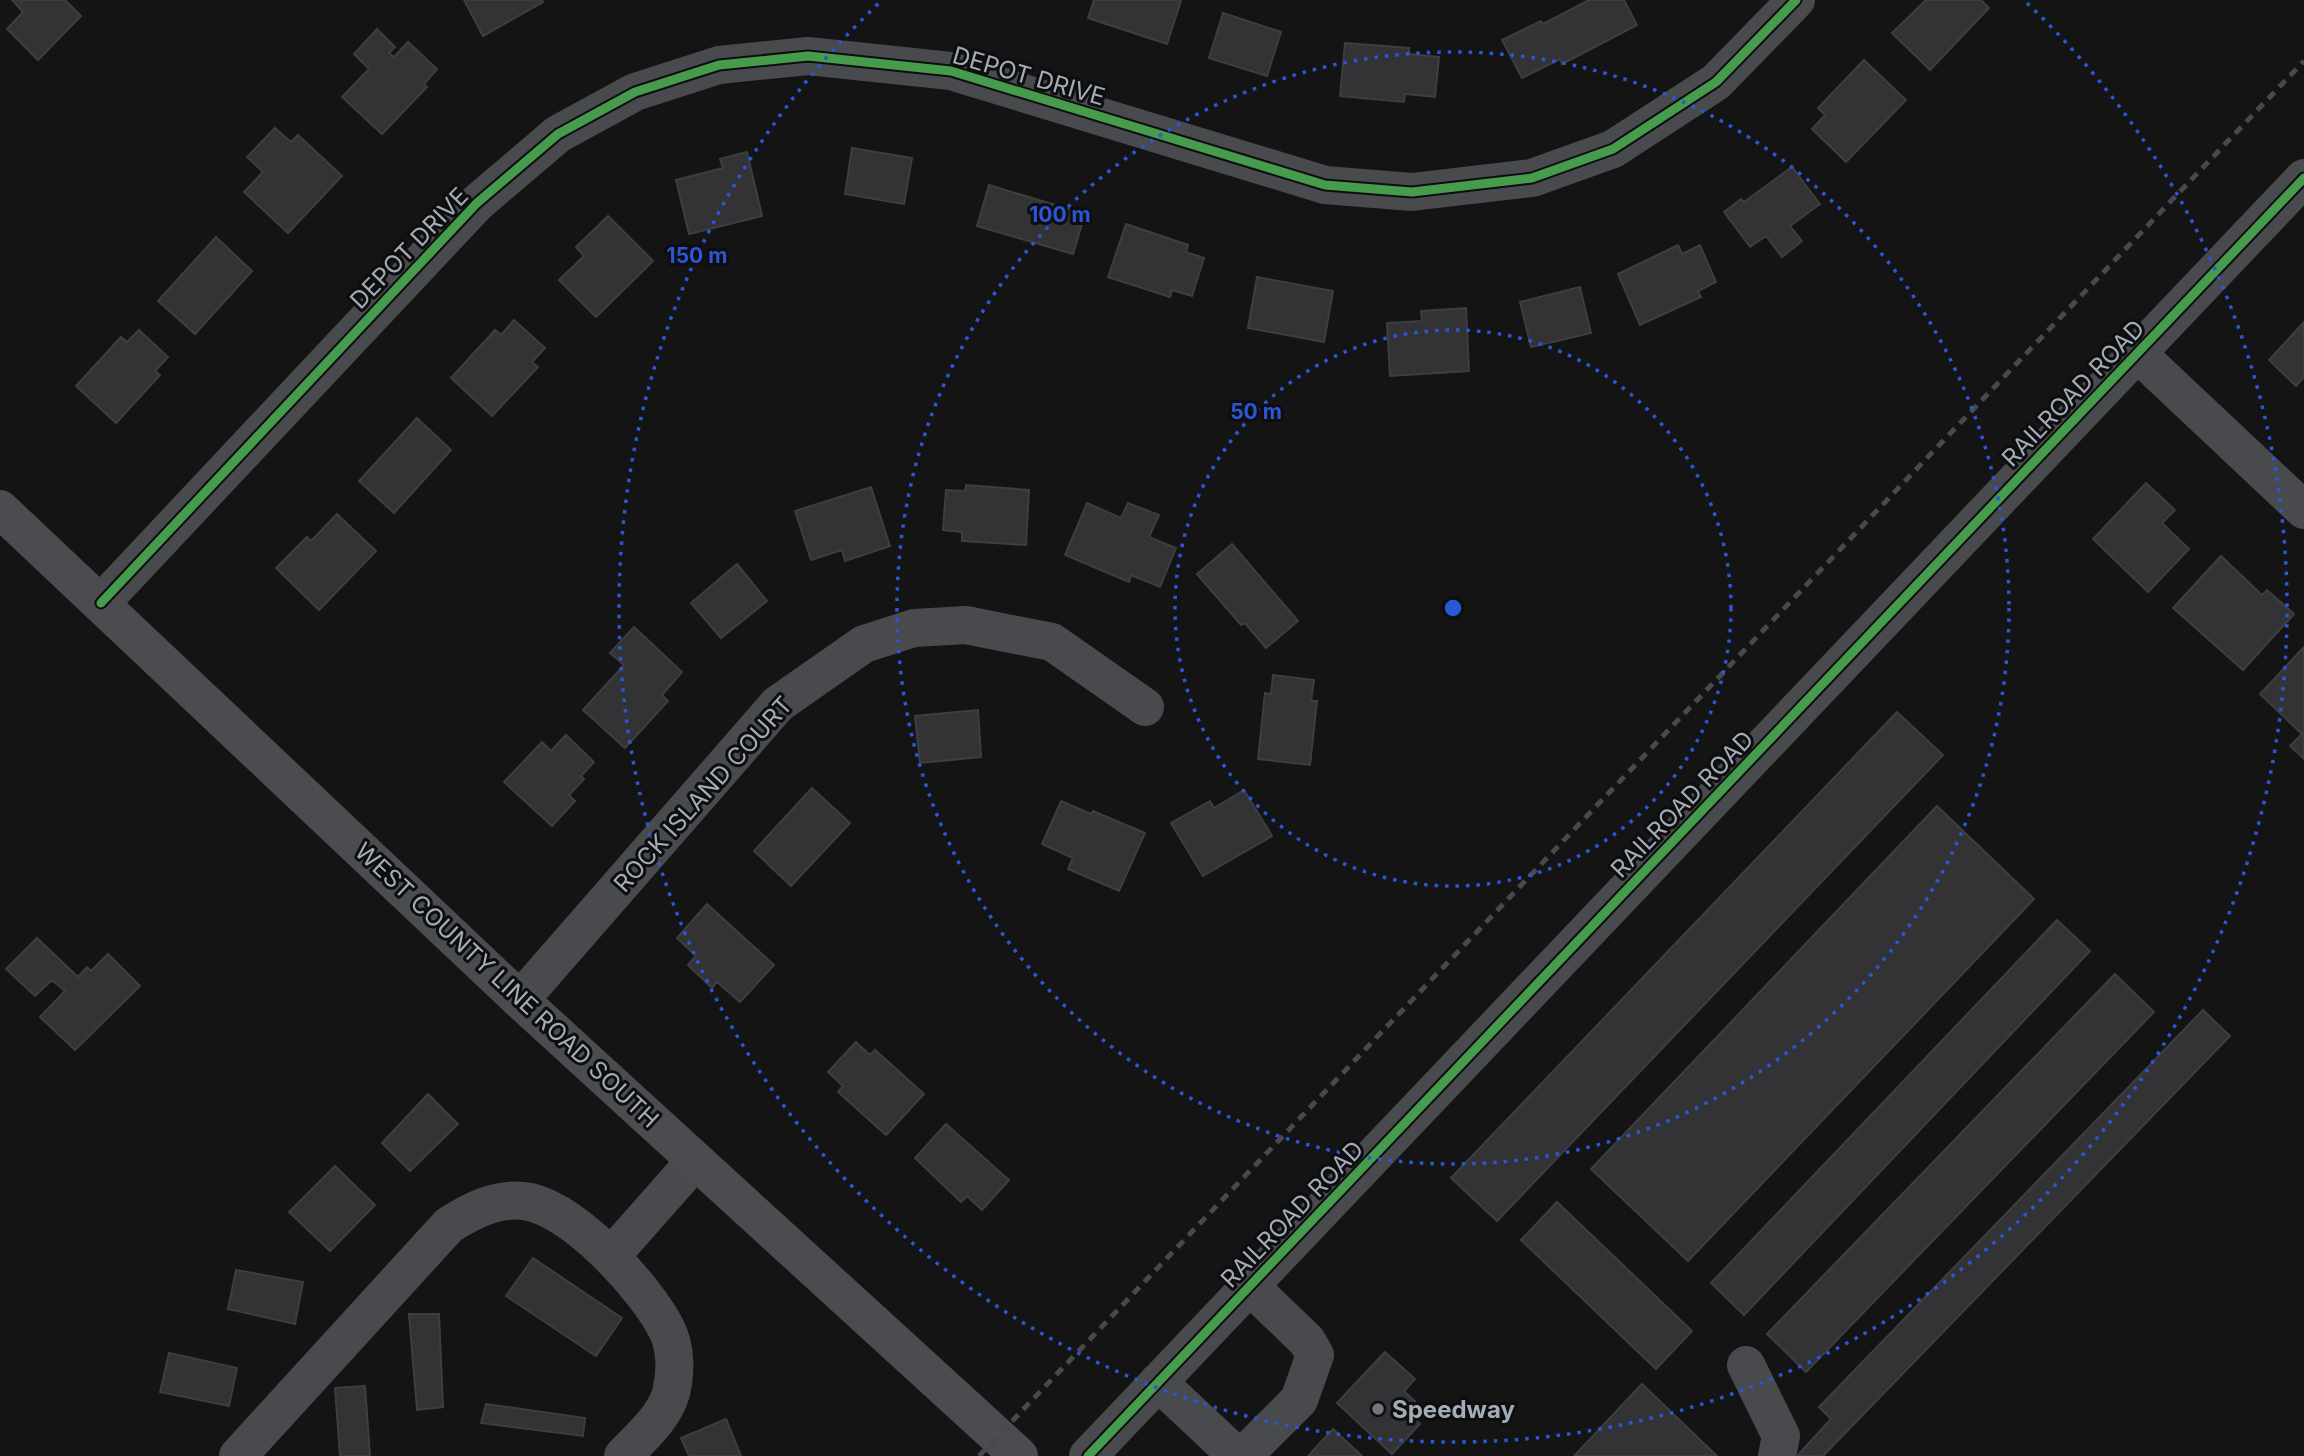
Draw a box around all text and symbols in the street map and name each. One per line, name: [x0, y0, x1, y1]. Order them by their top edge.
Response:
street label: DEPOT DRIVE: [949, 40, 1109, 112]
street label: DEPOT DRIVE: [344, 181, 474, 315]
text: 100 m: [1029, 202, 1091, 227]
text: 150 m: [667, 243, 727, 268]
street label: RAILROAD ROAD: [1996, 314, 2150, 472]
text: 50 m: [1230, 399, 1282, 424]
centre of rings: [1441, 596, 1465, 620]
street label: ROCK ISLAND COURT: [608, 690, 798, 898]
street label: RAILROAD ROAD: [1605, 725, 1759, 883]
street label: WEST COUNTY LINE ROAD SOUTH: [349, 837, 665, 1133]
street label: RAILROAD ROAD: [1215, 1135, 1369, 1293]
place label: Speedway: [1392, 1395, 1515, 1424]
marker: Speedway: [1370, 1401, 1386, 1417]

